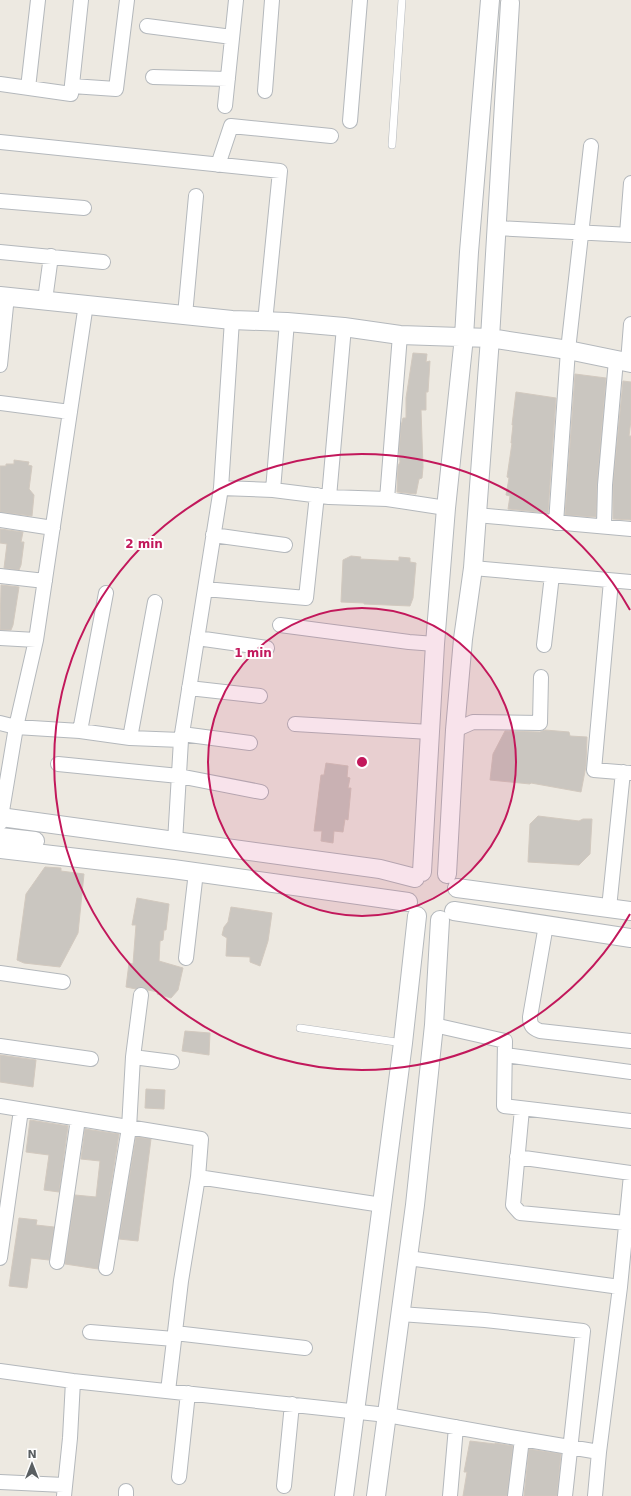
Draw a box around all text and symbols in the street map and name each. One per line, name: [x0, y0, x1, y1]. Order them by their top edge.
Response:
text: 2 min: [125, 537, 163, 551]
text: 1 min: [234, 646, 272, 660]
centre of rings: [355, 755, 369, 769]
north arrow: [12, 1444, 52, 1484]
text: N: [27, 1448, 37, 1461]

